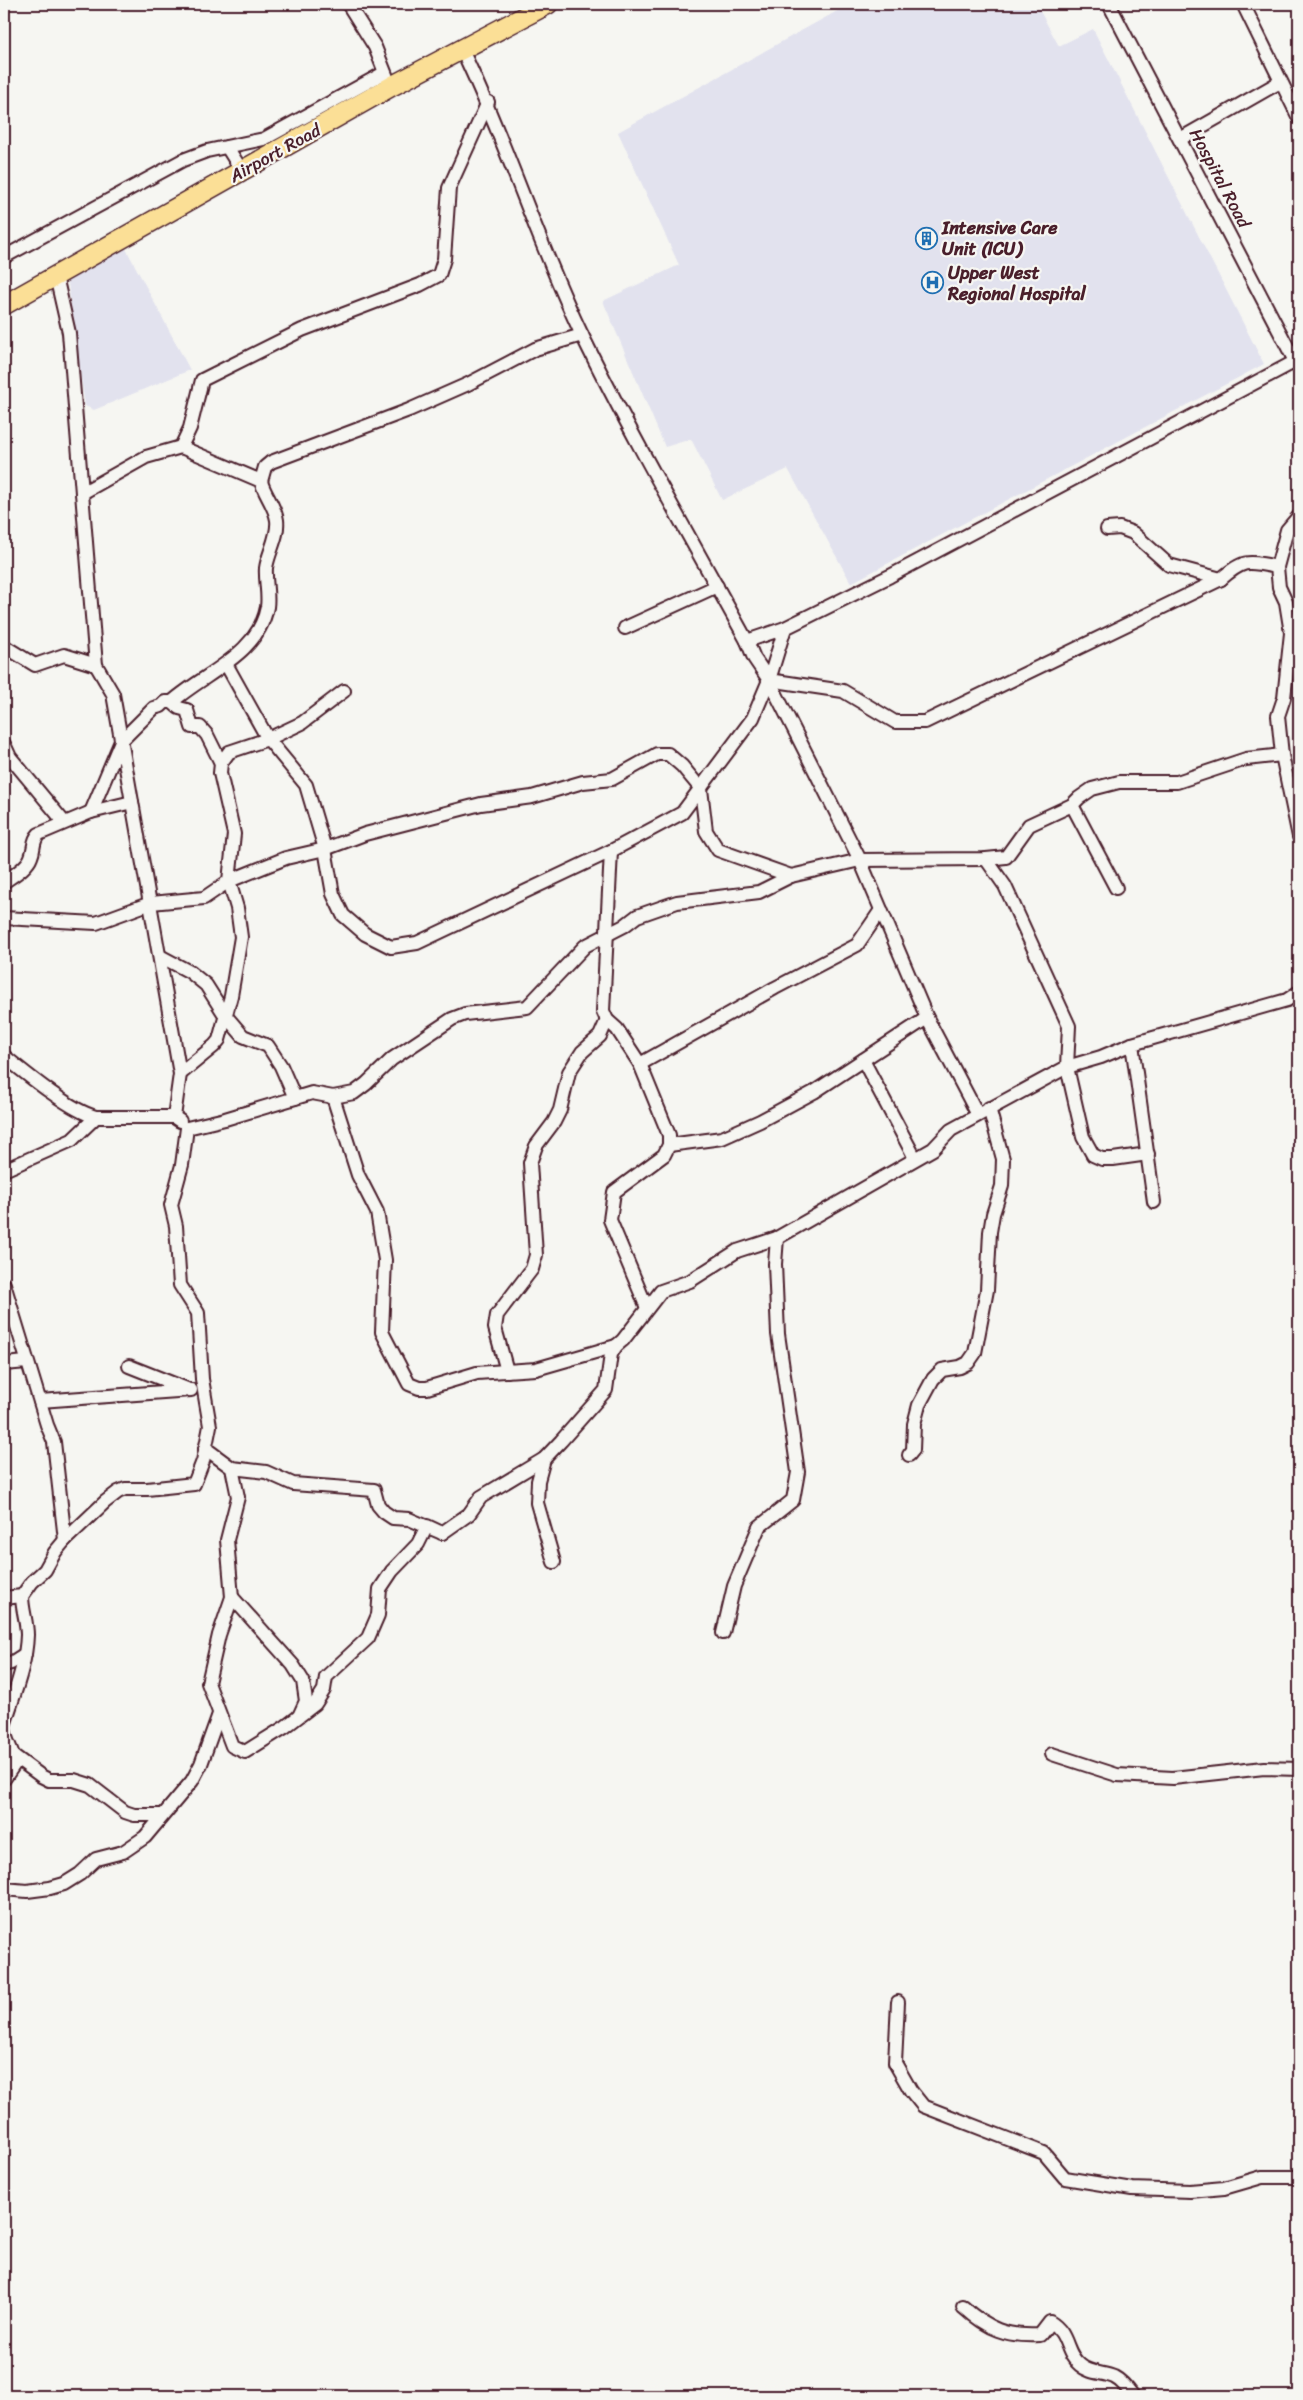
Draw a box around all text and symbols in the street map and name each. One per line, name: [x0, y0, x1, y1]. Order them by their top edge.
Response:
street label: Airport Road: [222, 114, 328, 192]
street label: Hospital Road: [1180, 122, 1260, 235]
place label: Intensive Care Unit (ICU): [941, 212, 1058, 265]
building icon: Intensive Care Unit (ICU): [914, 226, 938, 250]
place label: Upper West Regional Hospital: [947, 257, 1087, 310]
hospital icon: Upper West Regional Hospital: [920, 271, 944, 295]

